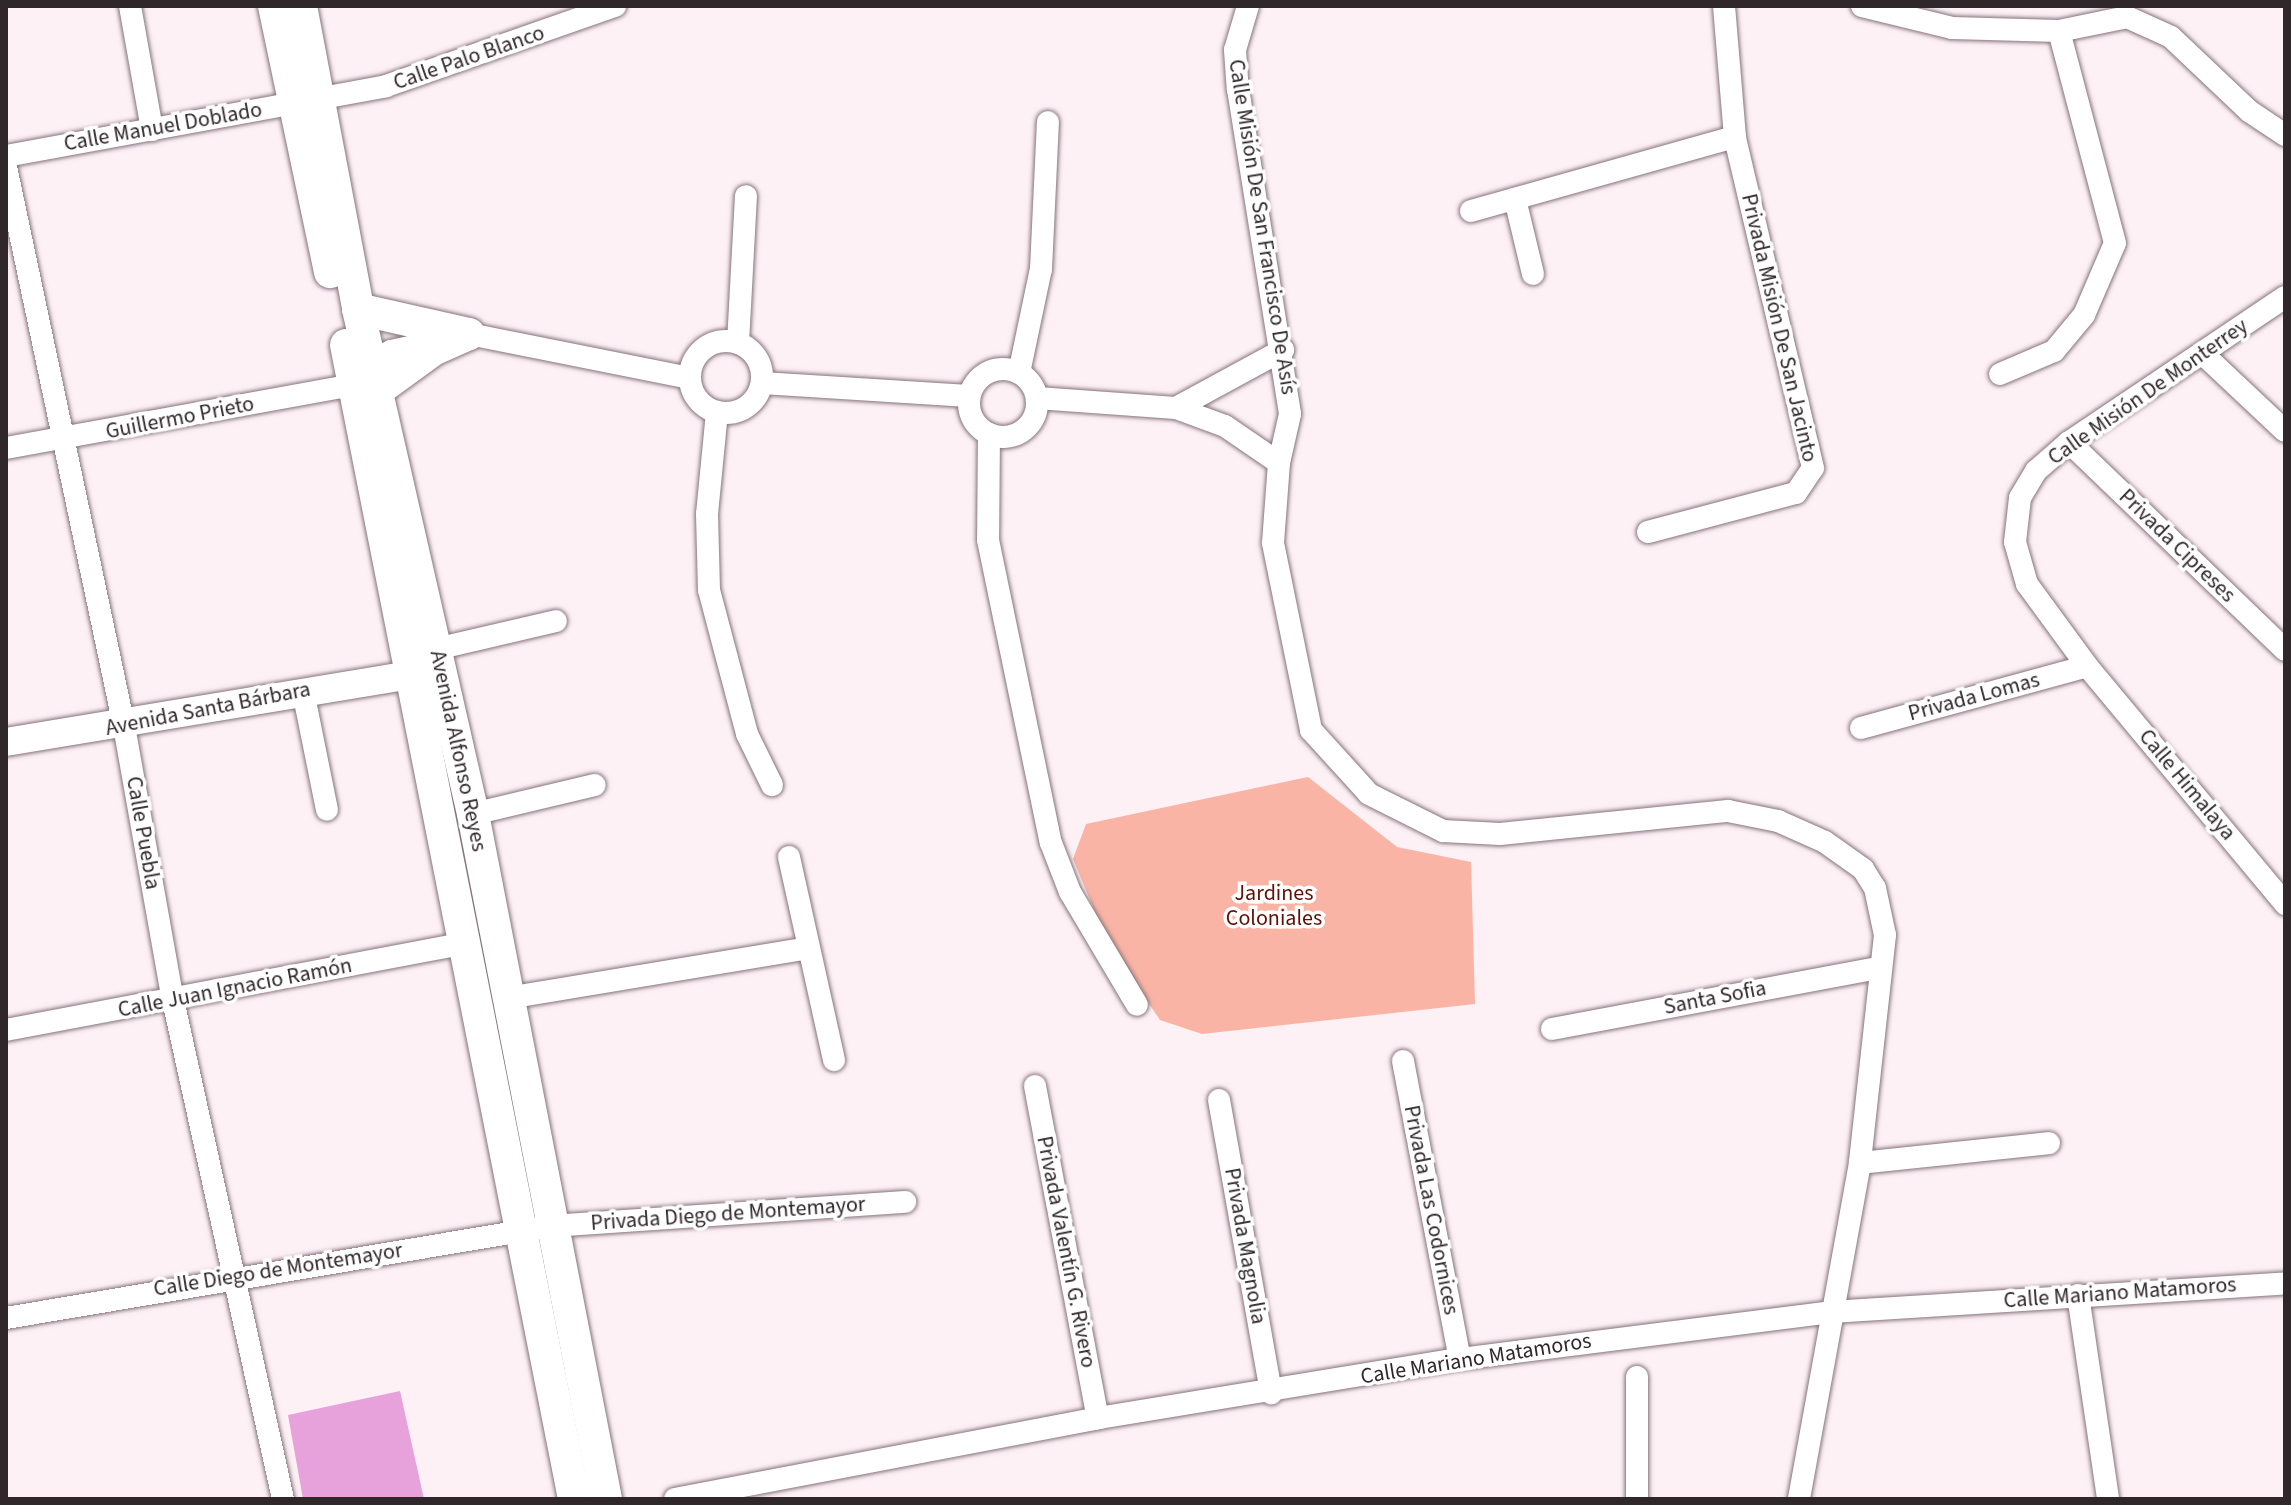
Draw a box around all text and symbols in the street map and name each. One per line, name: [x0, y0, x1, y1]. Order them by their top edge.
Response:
street label: Calle Palo Blanco: [390, 20, 548, 96]
street label: Calle Misión De San Francisco De Asís: [1222, 58, 1302, 396]
street label: Calle Manuel Doblado: [62, 97, 264, 157]
street label: Privada Misión De San Jacinto: [1735, 191, 1823, 465]
street label: Calle Misión De Monterrey: [2043, 313, 2253, 471]
street label: Guillermo Prieto: [104, 391, 256, 445]
street label: Privada Cipreses: [2113, 484, 2241, 608]
street label: Avenida Alfonso Reyes: [424, 648, 492, 854]
street label: Privada Lomas: [1905, 667, 2043, 727]
street label: Avenida Santa Bárbara: [103, 676, 313, 742]
street label: Calle Himalaya: [2133, 724, 2241, 846]
street label: Calle Puebla: [120, 774, 166, 892]
park label: Jardines Coloniales: [1226, 880, 1322, 932]
street label: Calle Juan Ignacio Ramón: [116, 952, 354, 1024]
street label: Santa Sofia: [1661, 975, 1769, 1021]
street label: Privada Las Codornices: [1398, 1103, 1464, 1317]
street label: Privada Valentín G. Rivero: [1031, 1134, 1101, 1370]
street label: Privada Magnolia: [1218, 1166, 1272, 1326]
street label: Privada Diego de Montemayor: [590, 1191, 866, 1237]
street label: Calle Diego de Montemayor: [152, 1237, 404, 1303]
street label: Calle Mariano Matamoros: [2003, 1272, 2237, 1314]
street label: Calle Mariano Matamoros: [1359, 1328, 1593, 1390]

